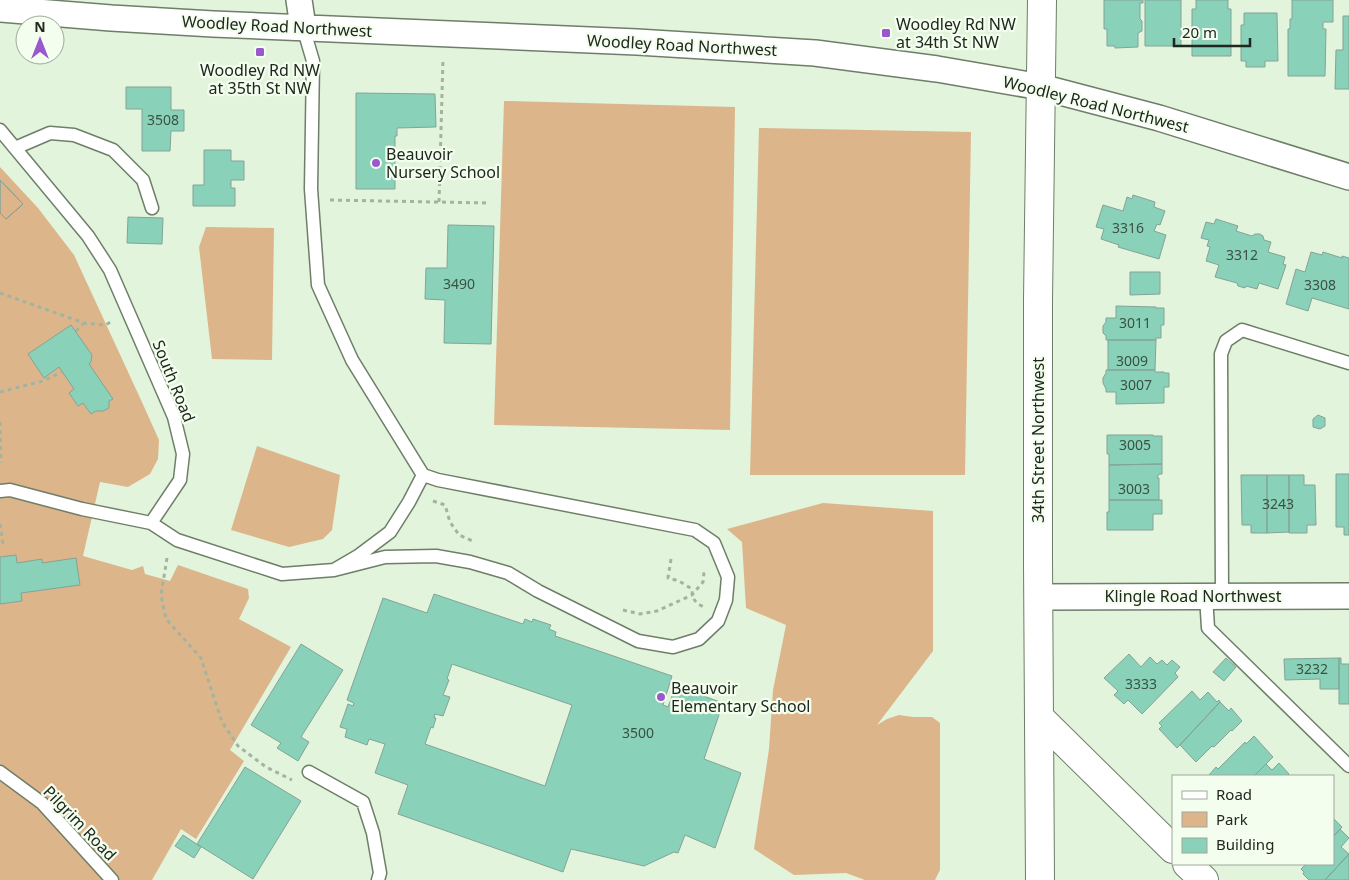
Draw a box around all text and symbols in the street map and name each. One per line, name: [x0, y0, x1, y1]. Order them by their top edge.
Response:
street label: Woodley Road Northwest: [181, 10, 373, 42]
place label: Woodley Rd NW at 34th St NW: [896, 13, 1016, 53]
north arrow: [15, 15, 65, 65]
scale bar: [1174, 15, 1250, 47]
text: N: [34, 17, 46, 36]
text: 20 m: [1182, 22, 1217, 42]
marker: Woodley Rd NW at 34th St NW: [880, 27, 892, 39]
street label: Woodley Road Northwest: [586, 29, 778, 61]
marker: Woodley Rd NW at 35th St NW: [254, 46, 266, 58]
place label: Woodley Rd NW at 35th St NW: [200, 59, 320, 99]
street label: Woodley Road Northwest: [1001, 70, 1191, 138]
house number: 3508: [147, 110, 179, 129]
place label: Beauvoir Nursery School: [386, 143, 500, 183]
marker: Beauvoir Nursery School: [370, 157, 382, 169]
house number: 3316: [1112, 218, 1144, 237]
house number: 3312: [1226, 245, 1258, 264]
house number: 3490: [443, 274, 475, 293]
house number: 3308: [1304, 275, 1336, 294]
house number: 3011: [1119, 313, 1151, 332]
street label: South Road: [148, 337, 200, 425]
house number: 3009: [1116, 351, 1148, 370]
street label: 34th Street Northwest: [1027, 357, 1049, 523]
house number: 3007: [1120, 375, 1152, 394]
house number: 3005: [1119, 435, 1151, 454]
house number: 3003: [1118, 479, 1150, 498]
house number: 3243: [1262, 494, 1294, 513]
street label: Klingle Road Northwest: [1105, 585, 1282, 607]
house number: 3232: [1296, 659, 1328, 678]
house number: 3333: [1125, 674, 1157, 693]
place label: Beauvoir Elementary School: [671, 677, 810, 717]
marker: Beauvoir Elementary School: [655, 691, 667, 703]
house number: 3500: [622, 723, 654, 742]
legend: [1172, 775, 1334, 865]
street label: Pilgrim Road: [39, 781, 121, 865]
text: Road: [1216, 784, 1252, 804]
text: Park: [1216, 809, 1248, 829]
text: Building: [1216, 834, 1274, 854]

